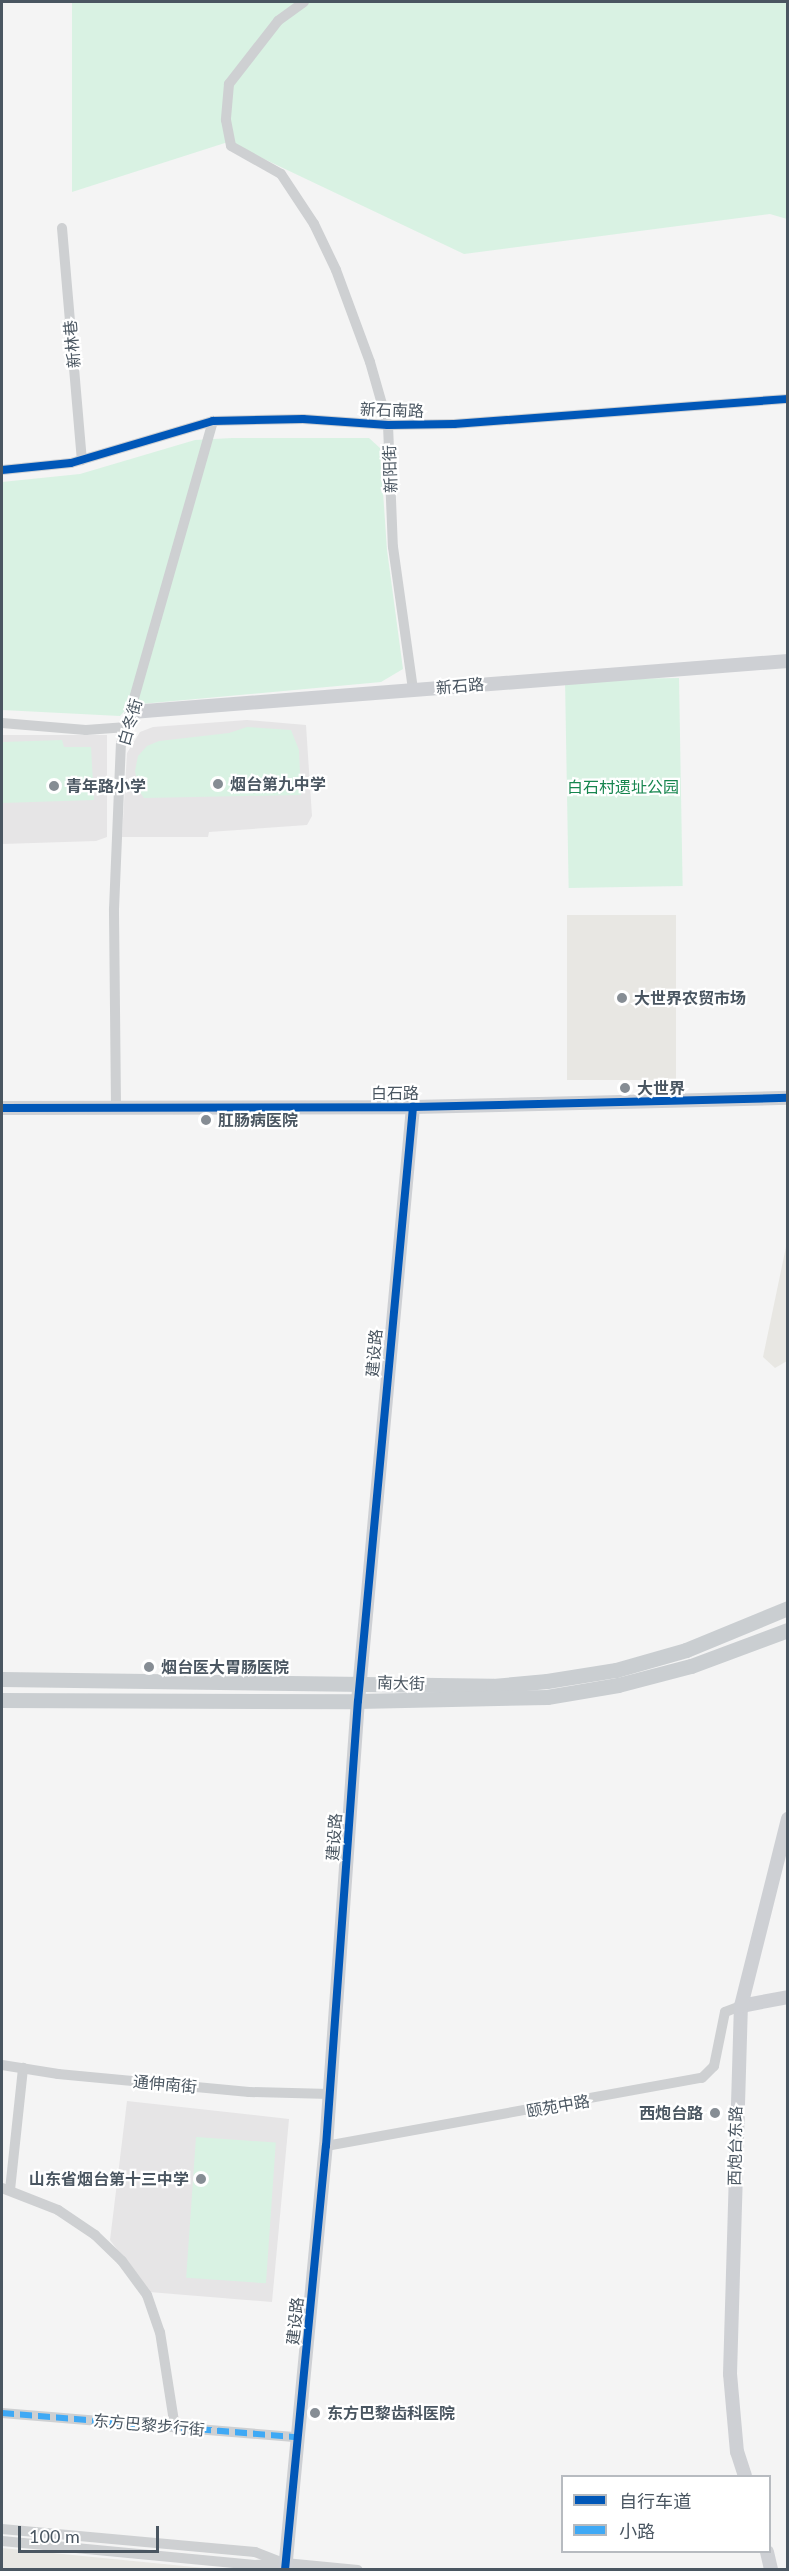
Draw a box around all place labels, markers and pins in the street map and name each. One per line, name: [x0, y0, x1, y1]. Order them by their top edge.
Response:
place label: 烟台第九中学: [230, 774, 326, 794]
place label: 青年路小学: [66, 776, 146, 796]
marker: 烟台第九中学: [211, 777, 225, 791]
marker: 青年路小学: [47, 779, 61, 793]
place label: 大世界农贸市场: [634, 988, 746, 1008]
marker: 大世界农贸市场: [615, 991, 629, 1005]
place label: 大世界: [637, 1078, 685, 1098]
marker: 大世界: [618, 1081, 632, 1095]
place label: 肛肠病医院: [218, 1110, 298, 1130]
marker: 肛肠病医院: [199, 1113, 213, 1127]
place label: 烟台医大胃肠医院: [161, 1657, 289, 1677]
marker: 烟台医大胃肠医院: [142, 1660, 156, 1674]
place label: 西炮台路: [639, 2103, 703, 2123]
marker: 西炮台路: [708, 2106, 722, 2120]
place label: 山东省烟台第十三中学: [29, 2169, 189, 2189]
marker: 山东省烟台第十三中学: [194, 2172, 208, 2186]
place label: 东方巴黎齿科医院: [327, 2403, 455, 2423]
marker: 东方巴黎齿科医院: [308, 2406, 322, 2420]

